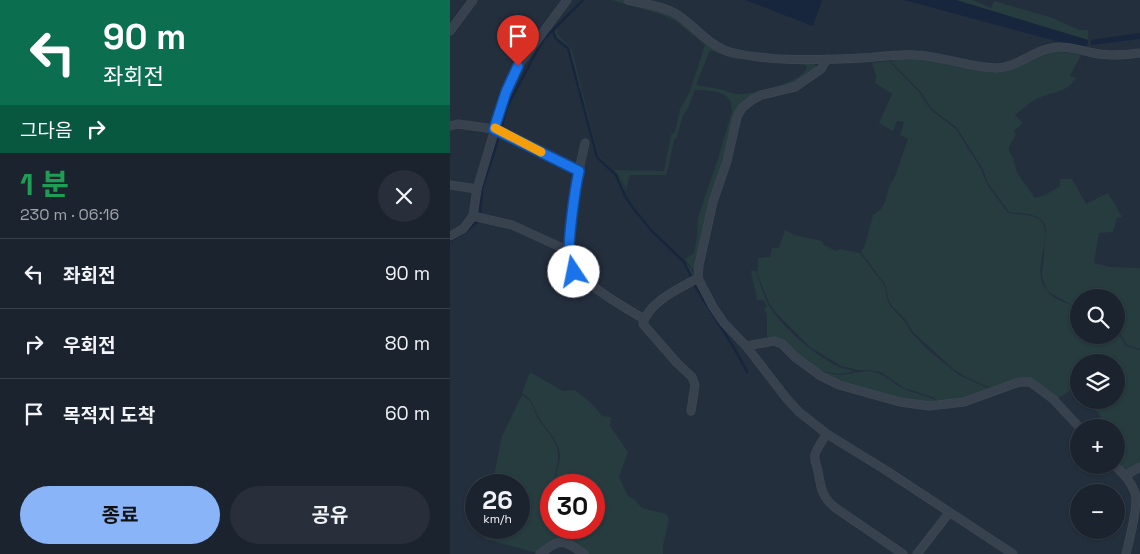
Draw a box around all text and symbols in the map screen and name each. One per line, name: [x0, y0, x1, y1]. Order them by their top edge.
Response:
text: 90 m: [103, 15, 186, 59]
pin: [497, 15, 539, 66]
icon: left: [20, 20, 85, 85]
icon: arrive: [504, 22, 532, 50]
text: 좌회전: [103, 62, 164, 90]
icon: right: [82, 115, 110, 143]
text: 그다음: [20, 118, 72, 143]
text: 1 분: [20, 165, 69, 204]
button: close: [378, 170, 430, 222]
text: 230 m · 06:16: [20, 204, 119, 225]
position arrow: [547, 245, 599, 297]
icon: left: [20, 260, 48, 288]
text: 90 m: [385, 261, 430, 286]
text: 좌회전: [63, 263, 115, 288]
map controls: [1070, 289, 1125, 539]
button: search: [1070, 289, 1125, 344]
icon: right: [20, 330, 48, 358]
text: 80 m: [385, 331, 430, 356]
text: 우회전: [63, 333, 115, 358]
button: layers: [1070, 354, 1125, 409]
icon: arrive: [20, 400, 48, 428]
text: 60 m: [385, 401, 430, 426]
text: 목적지 도착: [63, 403, 155, 428]
button: +: [1070, 419, 1125, 474]
speed limit sign: 30: [540, 474, 605, 539]
text: 26: [482, 484, 513, 516]
button: −: [1070, 484, 1125, 539]
button: 종료: [20, 486, 220, 544]
button: 공유: [230, 486, 430, 544]
text: km/h: [483, 511, 512, 527]

